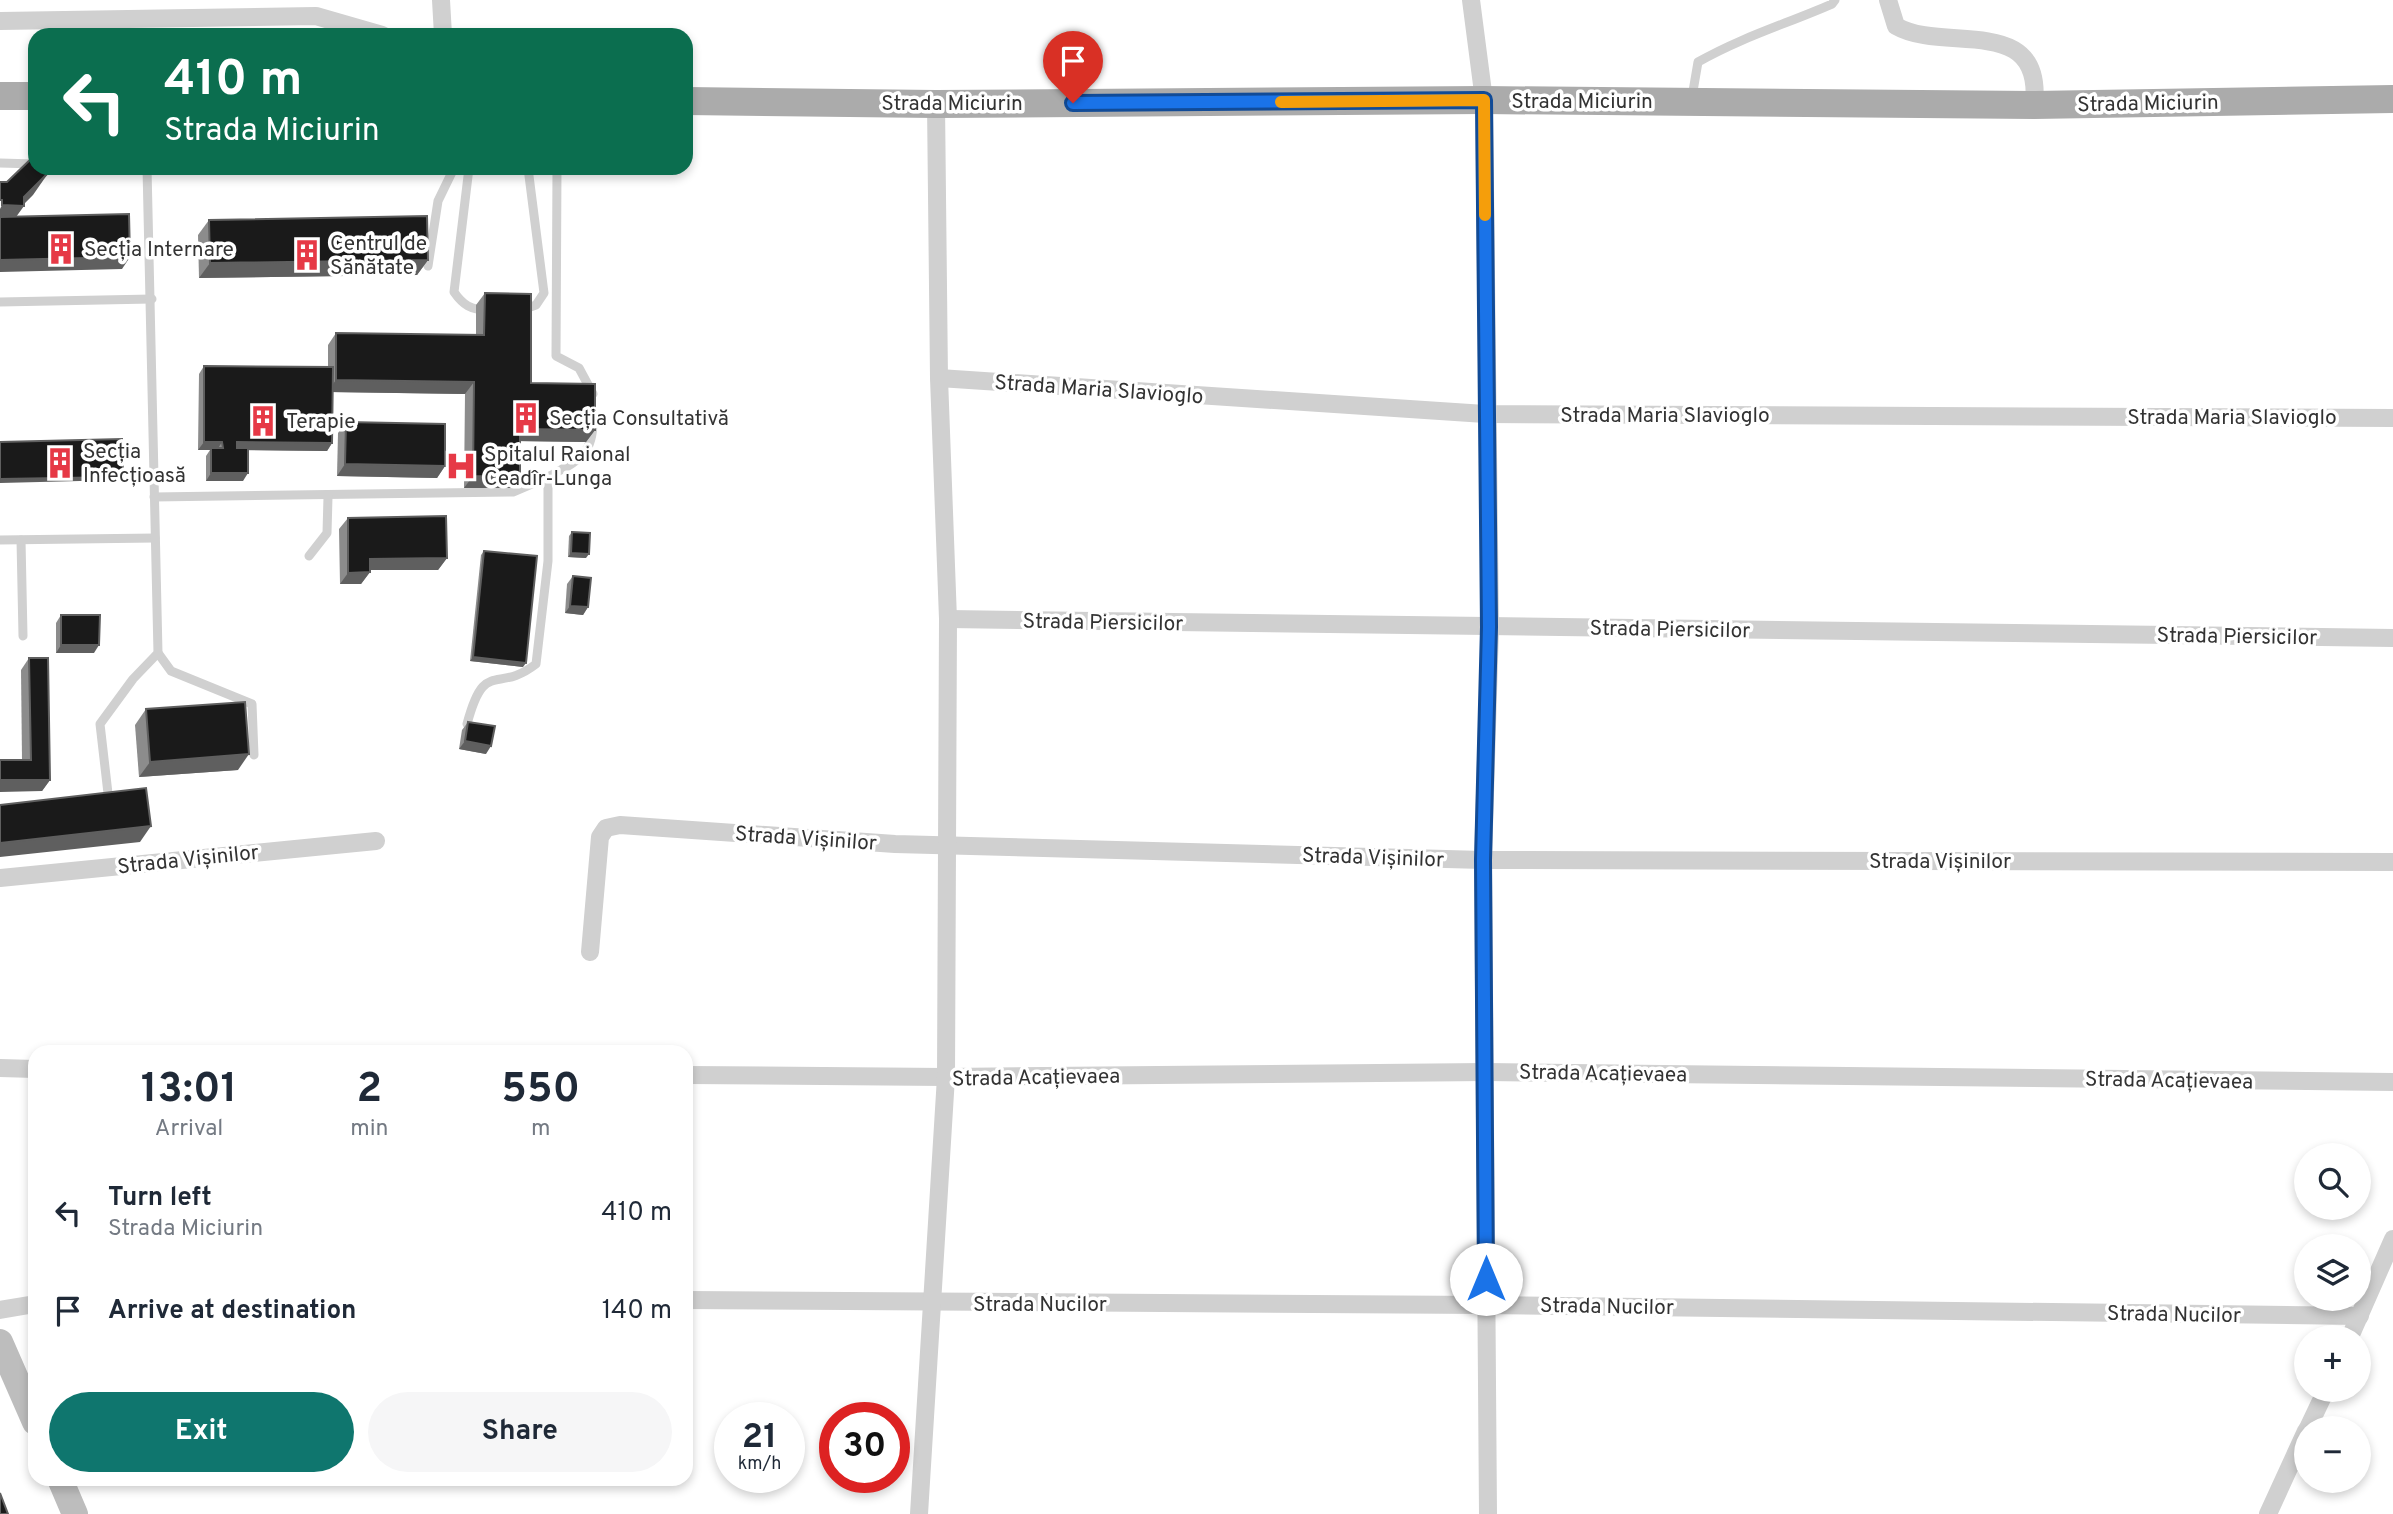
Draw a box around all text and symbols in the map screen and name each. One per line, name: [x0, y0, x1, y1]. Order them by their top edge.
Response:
pin: [1043, 31, 1103, 103]
icon: arrive: [1054, 42, 1092, 80]
text: 410 m: [164, 51, 302, 113]
icon: left: [49, 56, 140, 147]
street label: Strada Miciurin: [1511, 89, 1653, 116]
street label: Strada Miciurin: [2077, 90, 2219, 119]
street label: Strada Miciurin: [881, 91, 1023, 118]
text: Strada Miciurin: [164, 112, 380, 152]
place label: Centrul de Sănătate: [330, 231, 427, 282]
building icon: Secția Internare: [44, 232, 78, 266]
place label: Secția Internare: [84, 237, 234, 264]
building icon: Centrul de Sănătate: [290, 238, 324, 272]
street label: Strada Maria Slavioglo: [993, 370, 1204, 411]
building icon: Secția Consultativă: [509, 401, 543, 435]
street label: Strada Maria Slavioglo: [1560, 403, 1770, 430]
building icon: Terapie: [246, 404, 280, 438]
street label: Strada Maria Slavioglo: [2127, 405, 2337, 432]
place label: Secția Consultativă: [549, 406, 729, 433]
place label: Terapie: [286, 409, 355, 436]
place label: Secția Infecțioasă: [83, 439, 186, 490]
place label: Spitalul Raional Ceadîr-Lunga: [484, 442, 631, 493]
building icon: Secția Infecțioasă: [43, 446, 77, 480]
hospital icon: Spitalul Raional Ceadîr-Lunga: [444, 449, 478, 483]
street label: Strada Piersicilor: [1022, 609, 1184, 638]
street label: Strada Piersicilor: [1589, 616, 1751, 645]
street label: Strada Piersicilor: [2156, 623, 2318, 652]
street label: Strada Vișinilor: [734, 821, 878, 858]
street label: Strada Vișinilor: [116, 840, 260, 881]
street label: Strada Vișinilor: [1301, 843, 1444, 874]
street label: Strada Vișinilor: [1869, 849, 2011, 876]
street label: Strada Acațievaea: [1519, 1060, 1687, 1089]
text: 13:01: [141, 1064, 237, 1117]
text: 2: [357, 1064, 382, 1117]
text: 550: [501, 1064, 580, 1117]
street label: Strada Acațievaea: [952, 1064, 1120, 1093]
street label: Strada Acațievaea: [2085, 1067, 2253, 1096]
text: Arrival: [155, 1115, 223, 1144]
text: min: [350, 1115, 389, 1144]
text: m: [531, 1115, 551, 1144]
map controls: [2294, 1143, 2371, 1493]
button: search: [2294, 1143, 2371, 1220]
text: Turn left: [108, 1182, 212, 1215]
icon: left: [49, 1194, 87, 1232]
text: 410 m: [601, 1197, 672, 1230]
text: Strada Miciurin: [108, 1215, 263, 1244]
button: layers: [2294, 1234, 2371, 1311]
position arrow: [1449, 1242, 1523, 1316]
icon: arrive: [49, 1292, 87, 1330]
street label: Strada Nucilor: [973, 1292, 1107, 1319]
street label: Strada Nucilor: [1540, 1293, 1674, 1322]
text: Arrive at destination: [108, 1295, 356, 1328]
text: 140 m: [602, 1295, 672, 1328]
street label: Strada Nucilor: [2107, 1301, 2241, 1330]
button: +: [2294, 1325, 2371, 1402]
button: Exit: [49, 1392, 354, 1472]
button: Share: [368, 1392, 672, 1472]
speed limit sign: 30: [819, 1402, 910, 1493]
text: 21: [742, 1416, 777, 1460]
button: −: [2294, 1416, 2371, 1493]
text: km/h: [738, 1453, 781, 1476]

